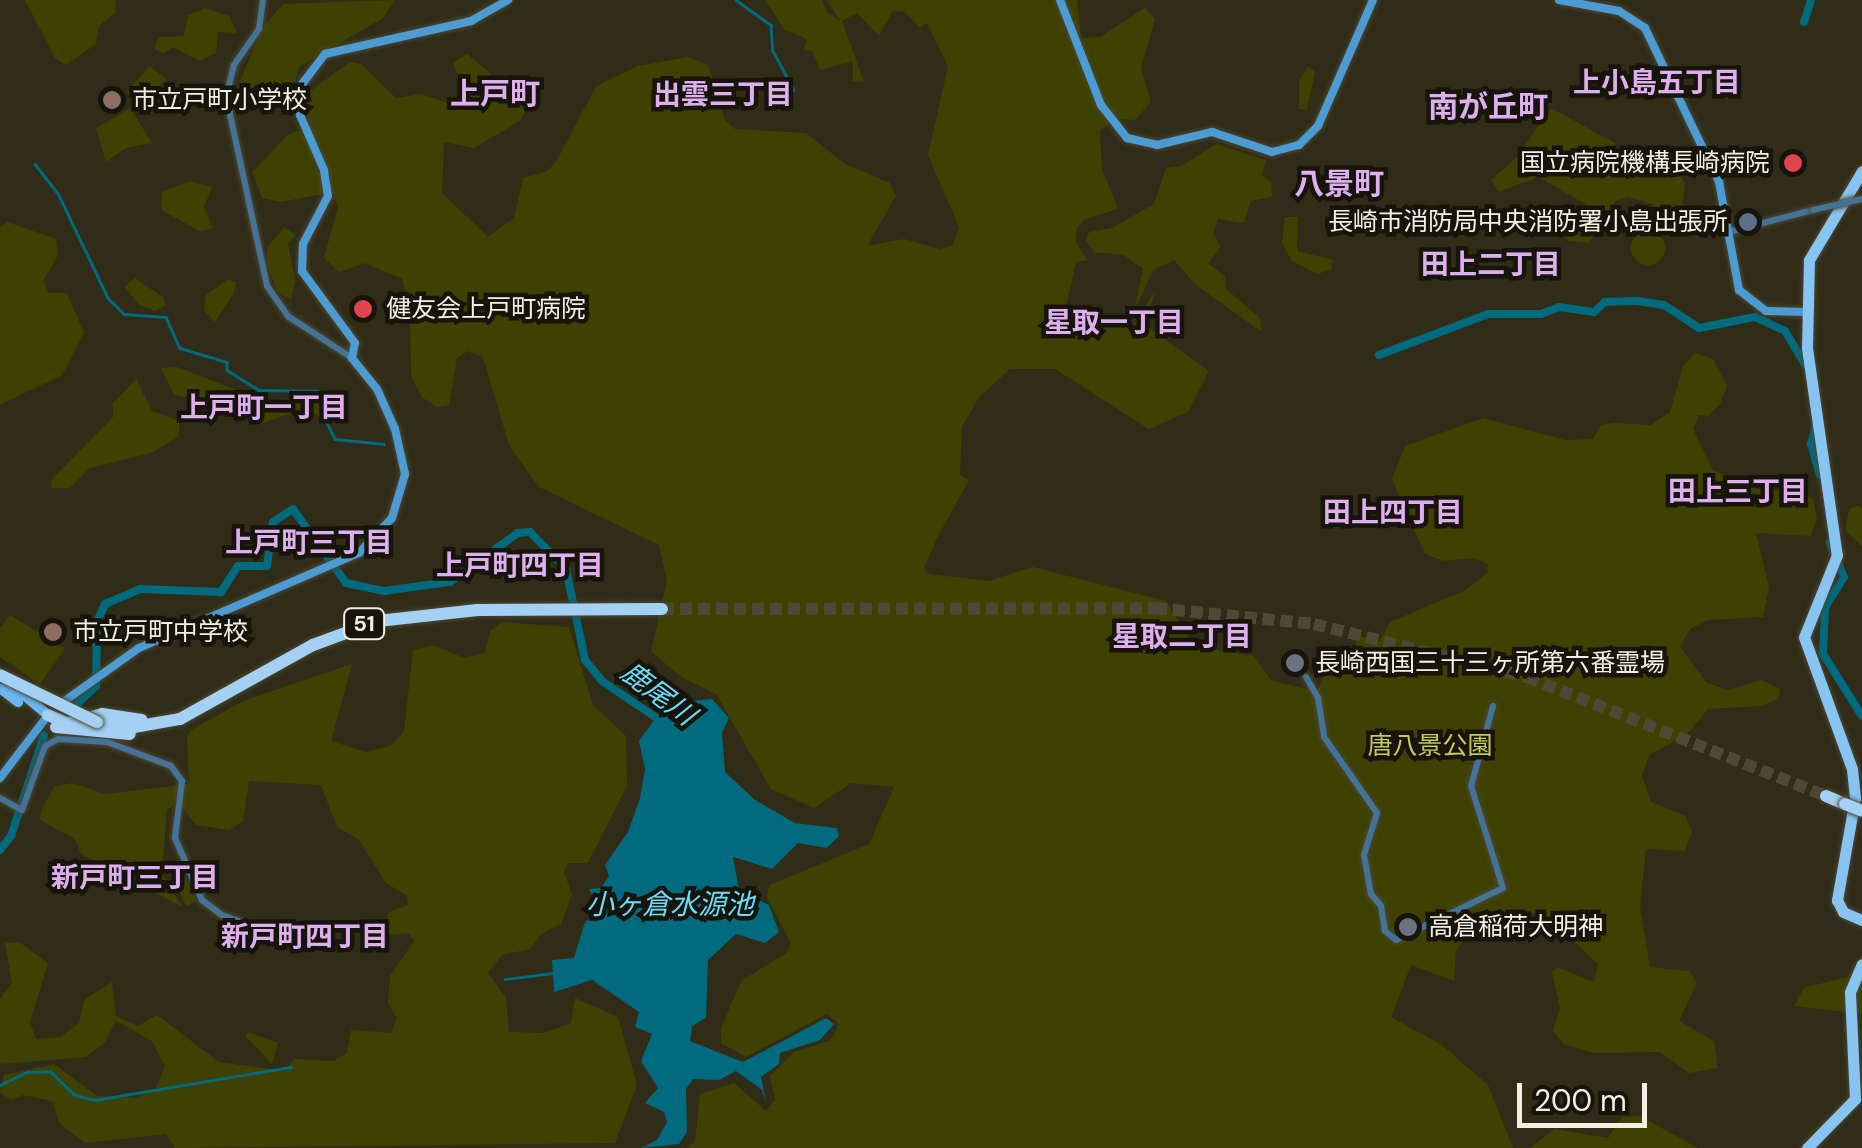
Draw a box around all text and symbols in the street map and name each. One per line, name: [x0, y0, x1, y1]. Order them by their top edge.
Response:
district label: 上小島五丁目: [1573, 66, 1741, 100]
district label: 上戸町: [450, 76, 540, 112]
district label: 出雲三丁目: [653, 78, 793, 112]
place label: 市立戸町小学校: [132, 85, 307, 115]
marker: 市立戸町小学校: [101, 89, 123, 111]
district label: 南が丘町: [1428, 89, 1548, 125]
place label: 国立病院機構長崎病院: [1520, 148, 1770, 178]
marker: 国立病院機構長崎病院: [1780, 150, 1806, 176]
district label: 八景町: [1294, 166, 1384, 202]
place label: 長崎市消防局中央消防署小島出張所: [1328, 207, 1728, 237]
marker: 長崎市消防局中央消防署小島出張所: [1737, 211, 1759, 233]
district label: 田上二丁目: [1421, 248, 1561, 282]
place label: 健友会上戸町病院: [386, 294, 586, 324]
marker: 健友会上戸町病院: [350, 296, 376, 322]
district label: 星取一丁目: [1044, 306, 1184, 340]
district label: 上戸町一丁目: [180, 391, 348, 425]
district label: 田上三丁目: [1668, 475, 1808, 509]
district label: 田上四丁目: [1323, 496, 1463, 530]
district label: 上戸町三丁目: [225, 526, 393, 560]
district label: 上戸町四丁目: [436, 549, 604, 583]
road number: 51: [342, 607, 386, 641]
place label: 市立戸町中学校: [73, 617, 248, 647]
district label: 星取二丁目: [1112, 620, 1252, 654]
marker: 市立戸町中学校: [42, 621, 64, 643]
place label: 長崎西国三十三ヶ所第六番霊場: [1315, 648, 1665, 678]
marker: 長崎西国三十三ヶ所第六番霊場: [1284, 652, 1306, 674]
water label: 鹿尾川: [614, 655, 702, 733]
park label: 唐八景公園: [1368, 731, 1492, 761]
district label: 新戸町三丁目: [51, 861, 219, 895]
water label: 小ヶ倉水源池: [586, 888, 754, 922]
place label: 高倉稲荷大明神: [1428, 912, 1603, 942]
marker: 高倉稲荷大明神: [1397, 916, 1419, 938]
district label: 新戸町四丁目: [221, 920, 389, 954]
scale bar: [1522, 1063, 1652, 1125]
text: 200 m: [1534, 1081, 1627, 1120]

